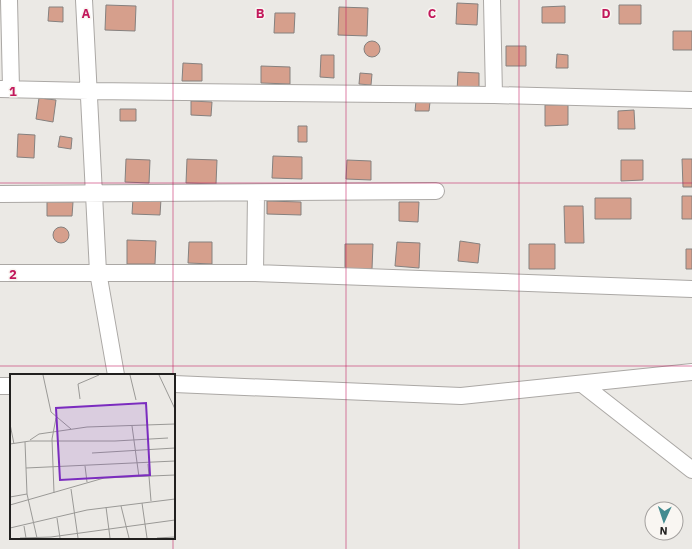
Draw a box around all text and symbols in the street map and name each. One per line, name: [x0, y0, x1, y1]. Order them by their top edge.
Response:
text: A: [82, 5, 91, 22]
text: B: [256, 5, 265, 22]
text: C: [428, 5, 437, 22]
text: D: [601, 5, 611, 22]
text: 1: [9, 83, 17, 100]
text: 2: [9, 266, 17, 283]
inset map: [10, 374, 175, 539]
north arrow: [644, 501, 684, 541]
text: N: [659, 524, 668, 538]

